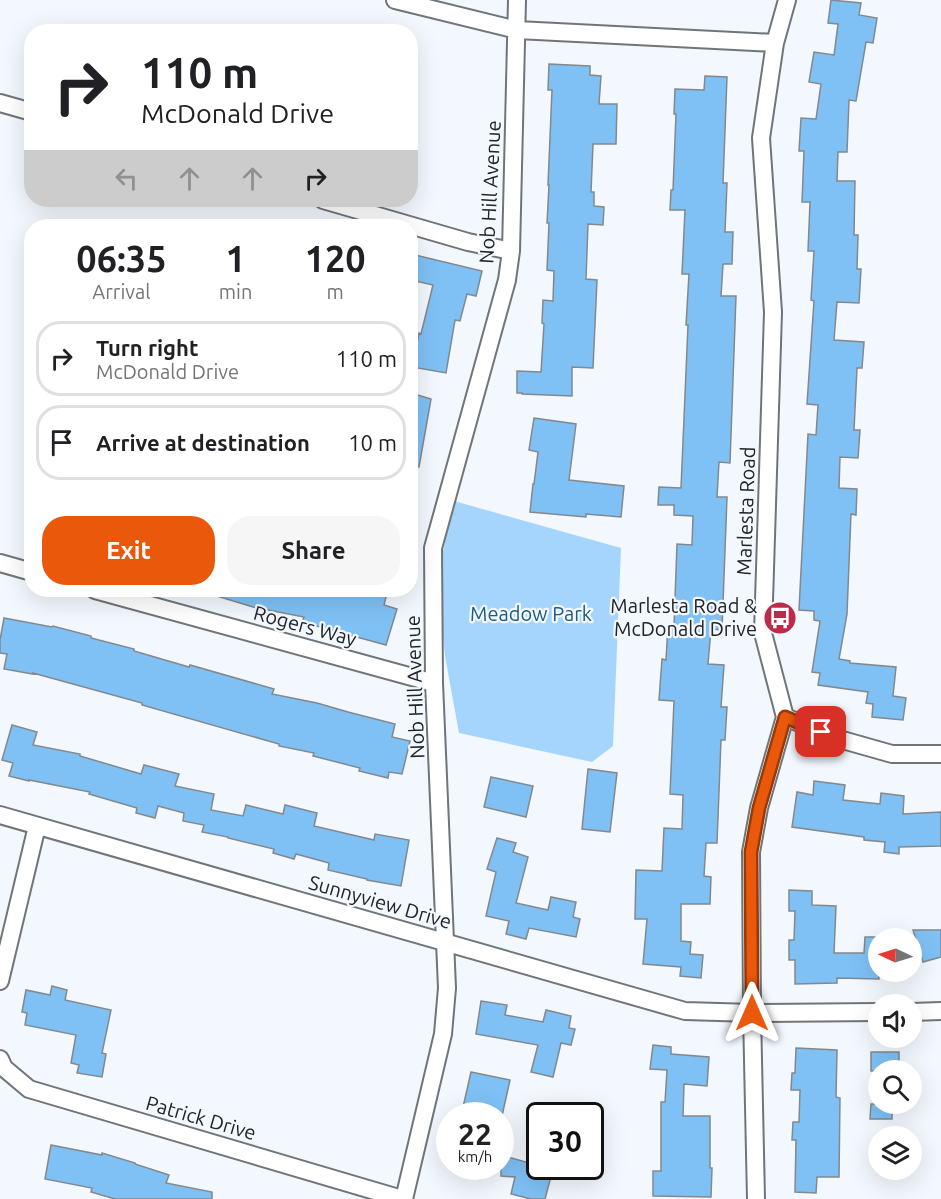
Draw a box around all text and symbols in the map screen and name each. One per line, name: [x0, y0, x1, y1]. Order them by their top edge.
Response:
icon: right: [42, 48, 120, 126]
text: 110 m: [141, 49, 258, 96]
text: McDonald Drive: [141, 98, 334, 128]
street label: Nob Hill Avenue: [474, 120, 505, 264]
icon: left: [110, 162, 143, 195]
icon: ahead: [173, 162, 206, 195]
icon: ahead: [236, 162, 269, 195]
icon: right: [299, 162, 332, 195]
text: 06:35: [76, 238, 166, 279]
text: 1: [225, 238, 246, 279]
text: 120: [305, 238, 366, 279]
text: Arrival: [92, 280, 151, 303]
text: min: [219, 280, 252, 303]
text: m: [327, 280, 344, 303]
text: Turn right: [96, 335, 198, 360]
icon: right: [45, 342, 78, 375]
text: 110 m: [336, 346, 397, 371]
text: McDonald Drive: [96, 360, 239, 383]
icon: arrive: [45, 426, 78, 459]
text: Arrive at destination: [96, 430, 310, 455]
text: 10 m: [348, 430, 397, 455]
street label: Marlesta Road: [732, 446, 759, 576]
button: Exit: [42, 516, 215, 585]
button: Share: [227, 516, 400, 585]
place label: Marlesta Road & McDonald Drive: [610, 594, 757, 640]
bus stop icon: Marlesta Road & McDonald Drive: [762, 600, 798, 636]
street label: Rogers Way: [251, 601, 359, 650]
park label: Meadow Park: [470, 602, 592, 625]
street label: Nob Hill Avenue: [401, 615, 428, 759]
pin: [795, 706, 846, 757]
icon: arrive: [804, 715, 837, 748]
street label: Sunnyview Drive: [306, 870, 454, 933]
north arrow: [868, 928, 922, 982]
map controls: [868, 928, 922, 1180]
position arrow: [720, 981, 784, 1045]
button: sound: [868, 994, 922, 1048]
button: search: [868, 1060, 922, 1114]
street label: Patrick Drive: [143, 1091, 259, 1144]
speed limit sign: 30: [526, 1102, 604, 1180]
text: 22: [458, 1117, 492, 1151]
button: layers: [868, 1126, 922, 1180]
text: km/h: [458, 1148, 492, 1165]

